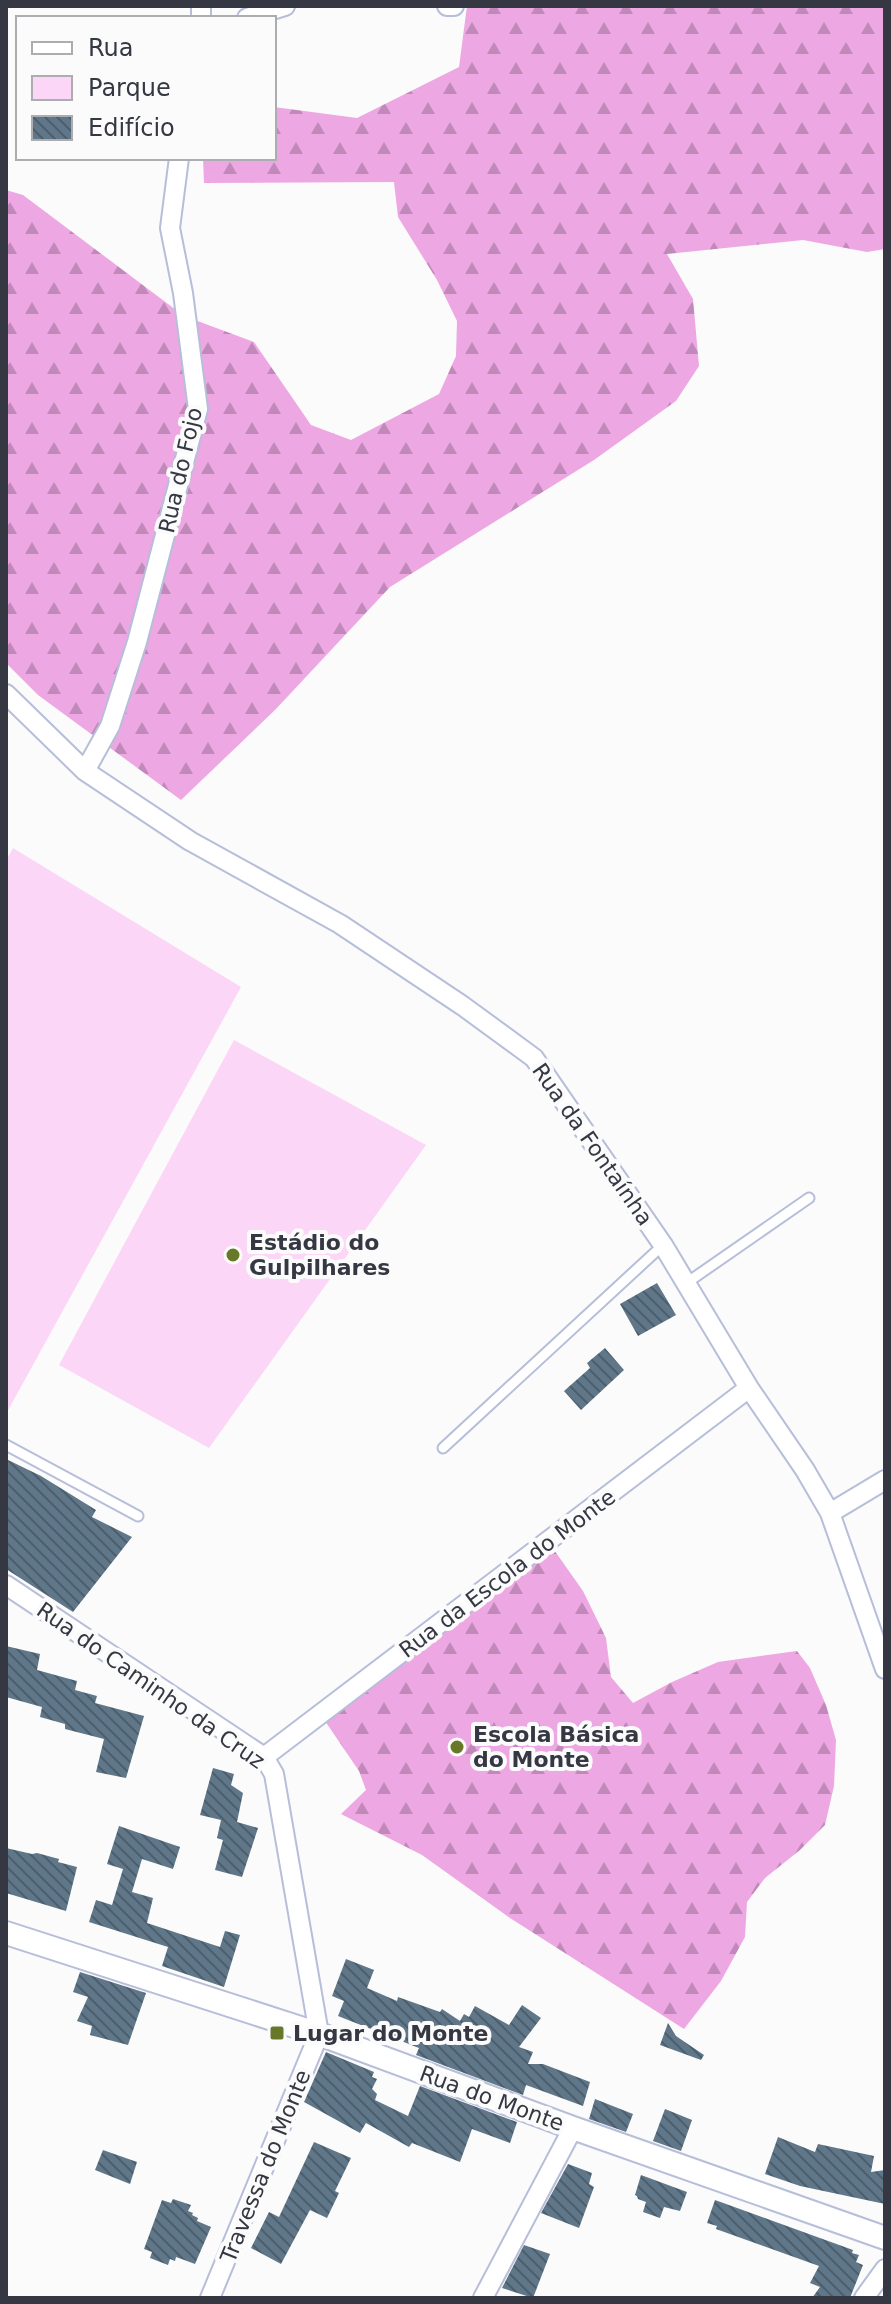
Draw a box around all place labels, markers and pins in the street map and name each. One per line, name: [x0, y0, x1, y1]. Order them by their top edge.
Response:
place label: Estádio do Gulpilhares: [249, 1230, 390, 1280]
marker: Estádio do Gulpilhares: [224, 1246, 242, 1264]
place label: Escola Básica do Monte: [473, 1722, 639, 1772]
marker: Escola Básica do Monte: [448, 1738, 466, 1756]
place label: Lugar do Monte: [293, 2021, 488, 2046]
marker: Lugar do Monte: [268, 2024, 286, 2042]

